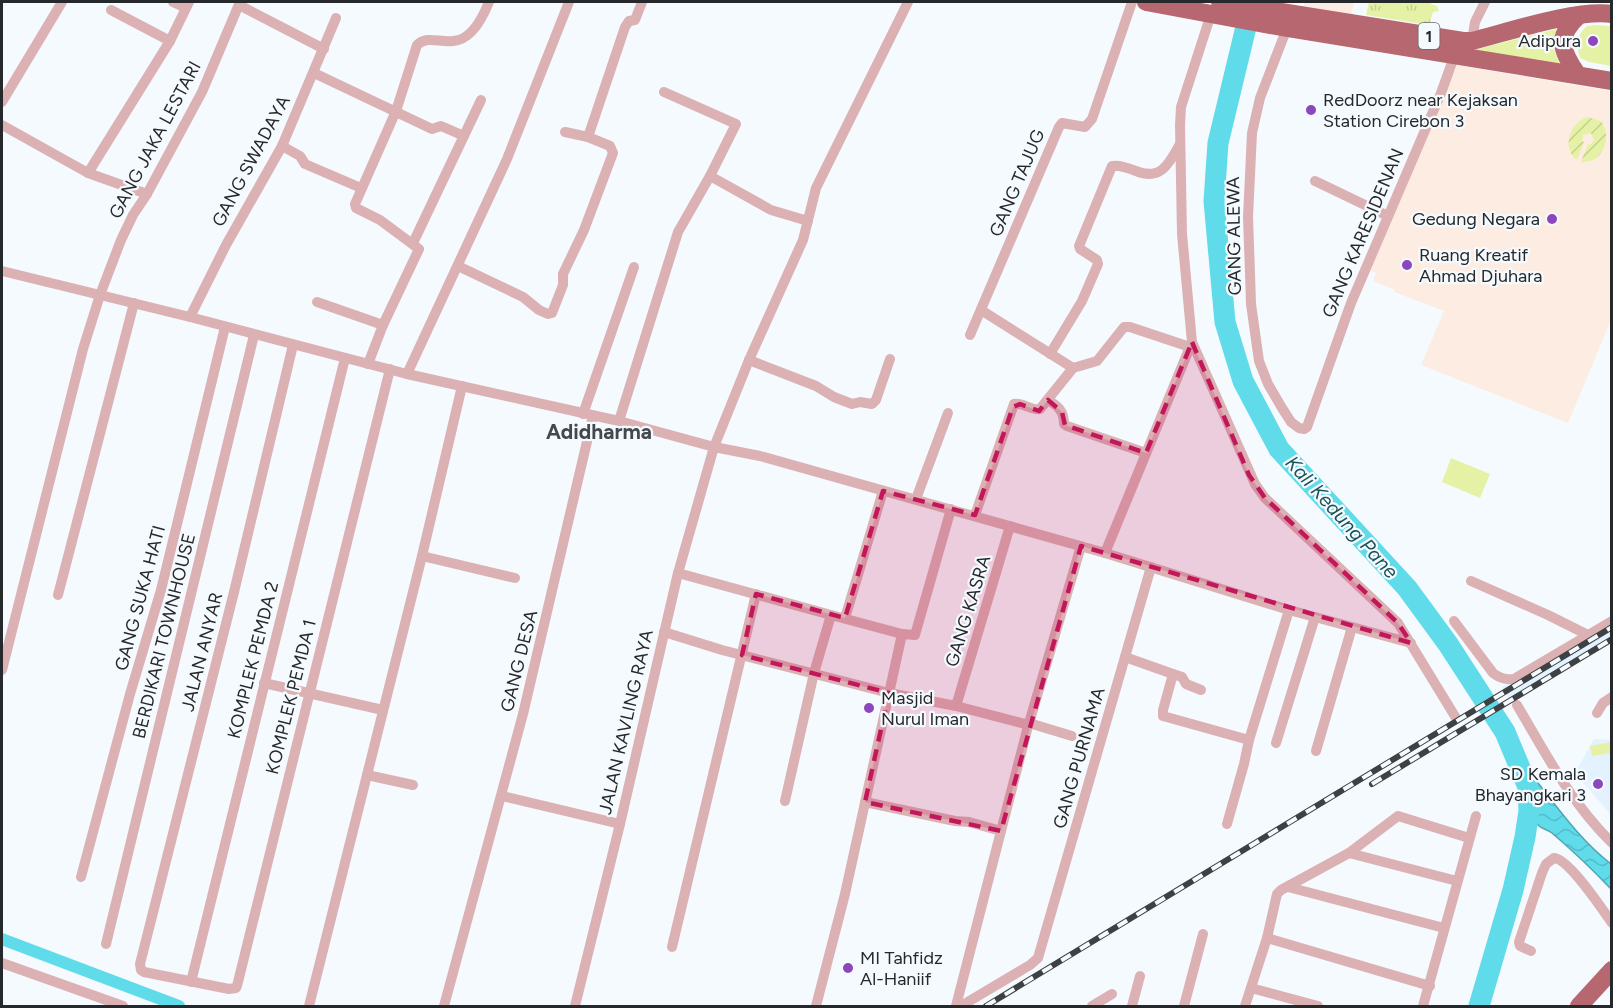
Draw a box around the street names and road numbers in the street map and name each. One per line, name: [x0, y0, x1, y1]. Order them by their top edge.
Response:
road number: 1: [1418, 23, 1440, 49]
street label: GANG JAKA LESTARI: [104, 58, 206, 222]
street label: GANG SWADAYA: [207, 92, 295, 230]
street label: GANG TAJUG: [985, 126, 1050, 240]
street label: GANG KARESIDENAN: [1317, 145, 1409, 321]
street label: GANG ALEWA: [1222, 176, 1246, 296]
street label: GANG SUKA HATI: [110, 523, 170, 673]
street label: BERDIKARI TOWNHOUSE: [128, 531, 200, 741]
street label: GANG KASRA: [941, 553, 995, 669]
street label: KOMPLEK PEMDA 2: [223, 579, 283, 741]
street label: JALAN ANYAR: [177, 590, 227, 714]
street label: GANG DESA: [496, 608, 542, 714]
street label: KOMPLEK PEMDA 1: [261, 617, 321, 777]
street label: JALAN KAVLING RAYA: [594, 627, 658, 817]
street label: GANG PURNAMA: [1048, 685, 1110, 831]

